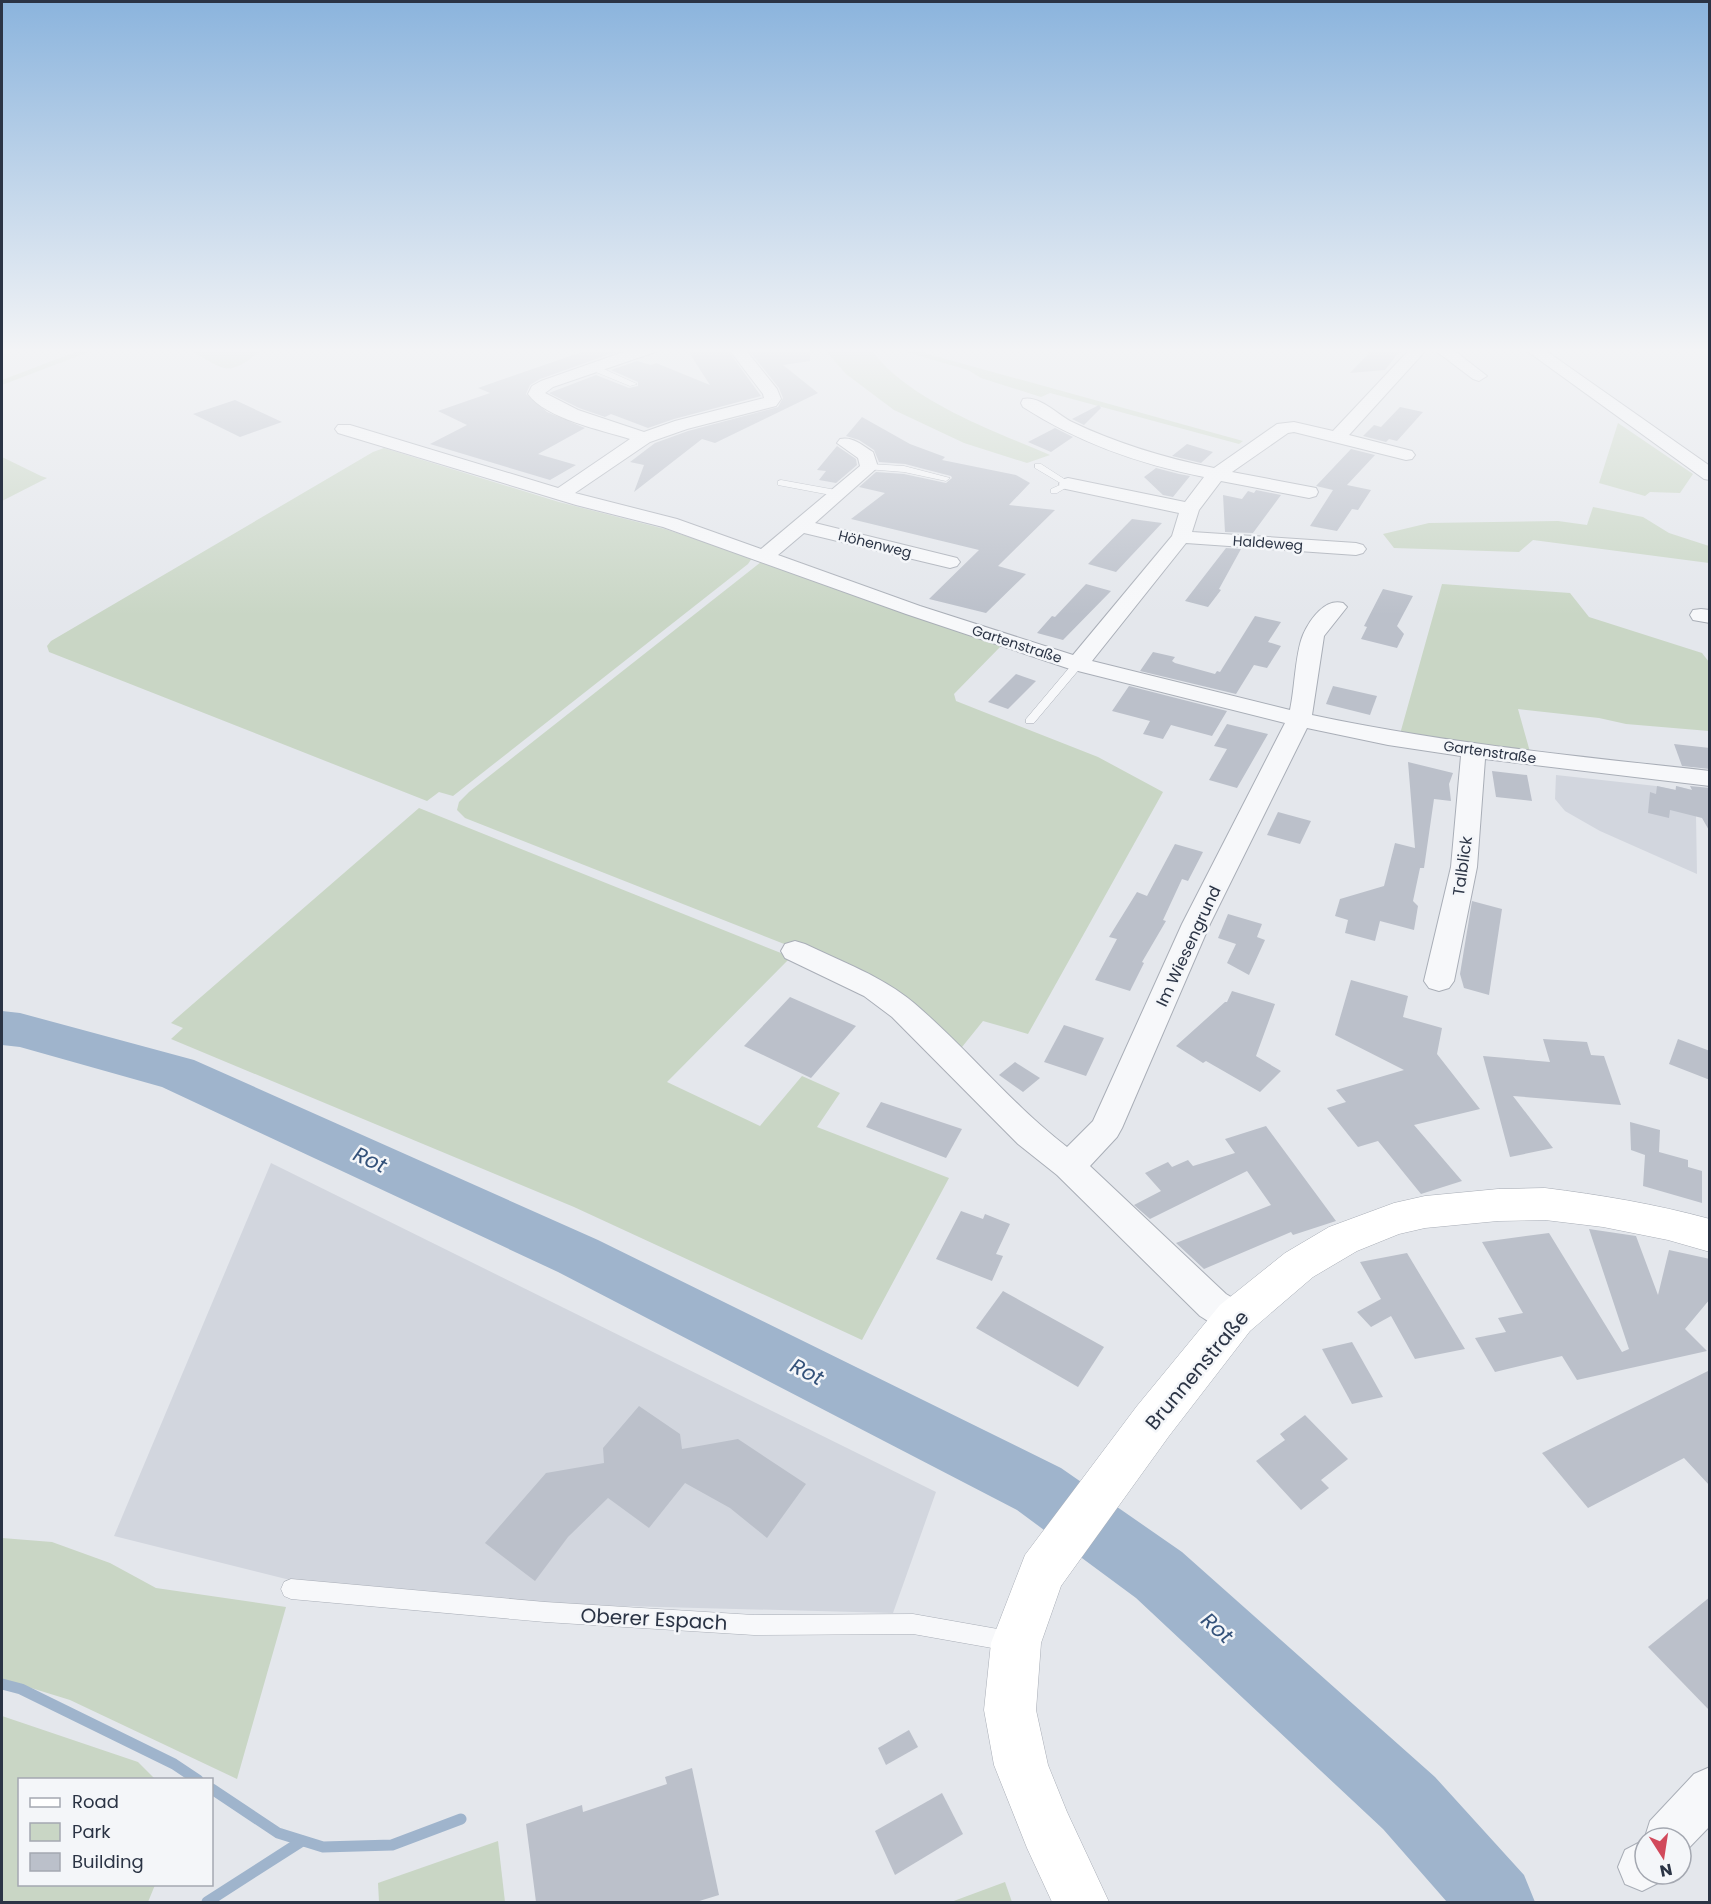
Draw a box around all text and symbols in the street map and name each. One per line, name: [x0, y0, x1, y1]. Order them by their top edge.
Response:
street label: Höhenweg: [836, 525, 914, 563]
street label: Haldeweg: [1232, 531, 1304, 555]
street label: Gartenstraße: [969, 620, 1065, 668]
street label: Gartenstraße: [1442, 736, 1538, 768]
street label: Talblick: [1447, 834, 1478, 897]
street label: Im Wiesengrund: [1150, 882, 1227, 1010]
water label: Rot: [349, 1139, 392, 1180]
street label: Brunnenstraße: [1139, 1304, 1255, 1436]
water label: Rot: [786, 1351, 829, 1392]
street label: Oberer Espach: [580, 1601, 728, 1637]
water label: Rot: [1195, 1606, 1240, 1650]
legend: [18, 1778, 213, 1886]
text: Road: [72, 1789, 119, 1814]
text: Park: [72, 1819, 111, 1844]
north arrow: [1633, 1826, 1693, 1886]
text: Building: [72, 1849, 144, 1874]
text: N: [1658, 1858, 1674, 1883]

